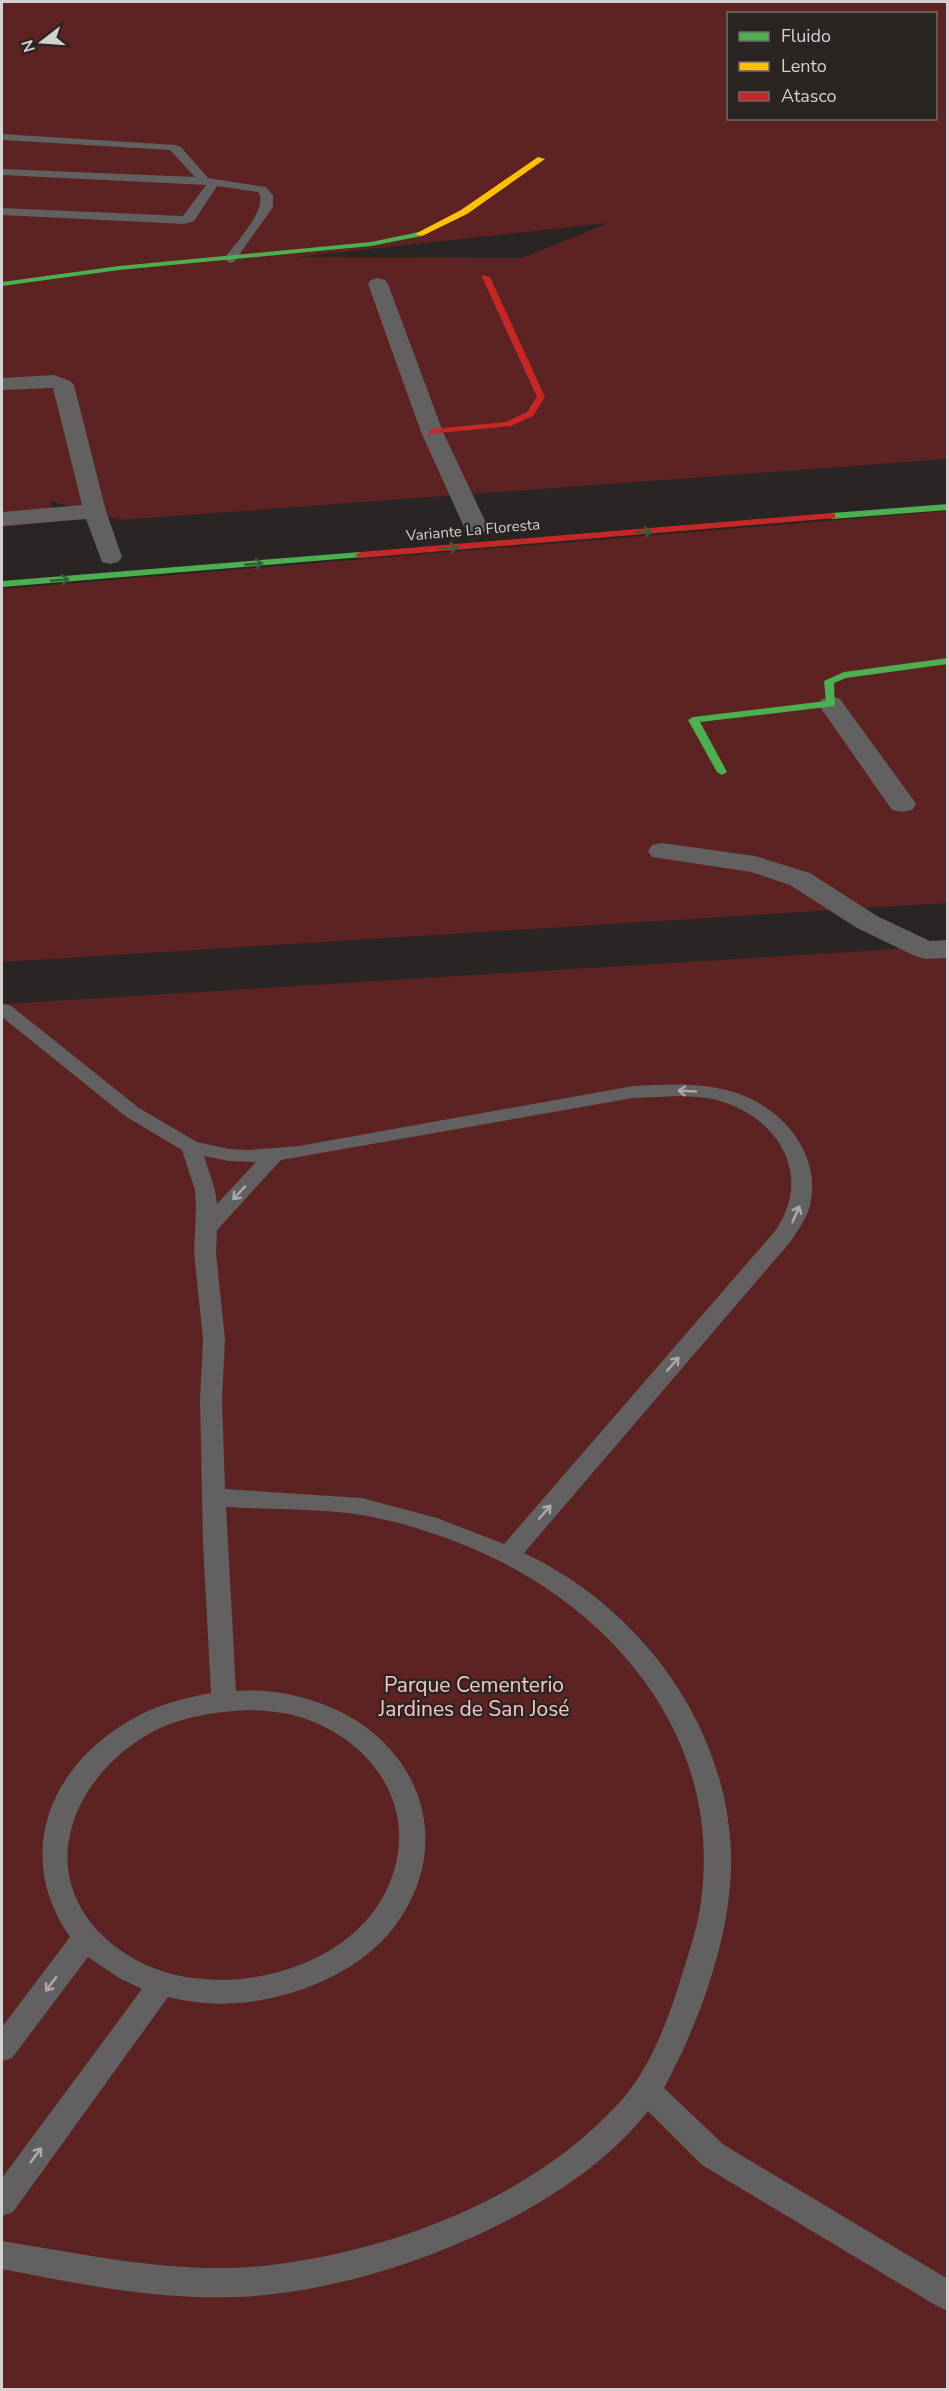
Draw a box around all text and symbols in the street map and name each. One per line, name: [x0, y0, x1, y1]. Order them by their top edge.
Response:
north arrow: [12, 12, 72, 72]
legend: [727, 12, 937, 120]
text: Fluido: [781, 24, 831, 48]
text: N: [16, 37, 41, 55]
text: Lento: [781, 54, 827, 78]
text: Atasco: [781, 84, 837, 108]
street label: Variante La Floresta: [404, 514, 541, 546]
one-way arrow: [632, 526, 652, 537]
one-way arrow: [438, 543, 458, 554]
one-way arrow: [244, 558, 264, 569]
one-way arrow: [49, 574, 69, 585]
one-way arrow: [678, 1085, 698, 1096]
one-way arrow: [232, 1185, 246, 1200]
one-way arrow: [791, 1205, 802, 1223]
one-way arrow: [666, 1357, 680, 1372]
one-way arrow: [538, 1505, 552, 1520]
park label: Parque Cementerio Jardines de San José: [378, 1671, 569, 1723]
one-way arrow: [45, 1975, 58, 1991]
one-way arrow: [29, 2147, 42, 2163]

